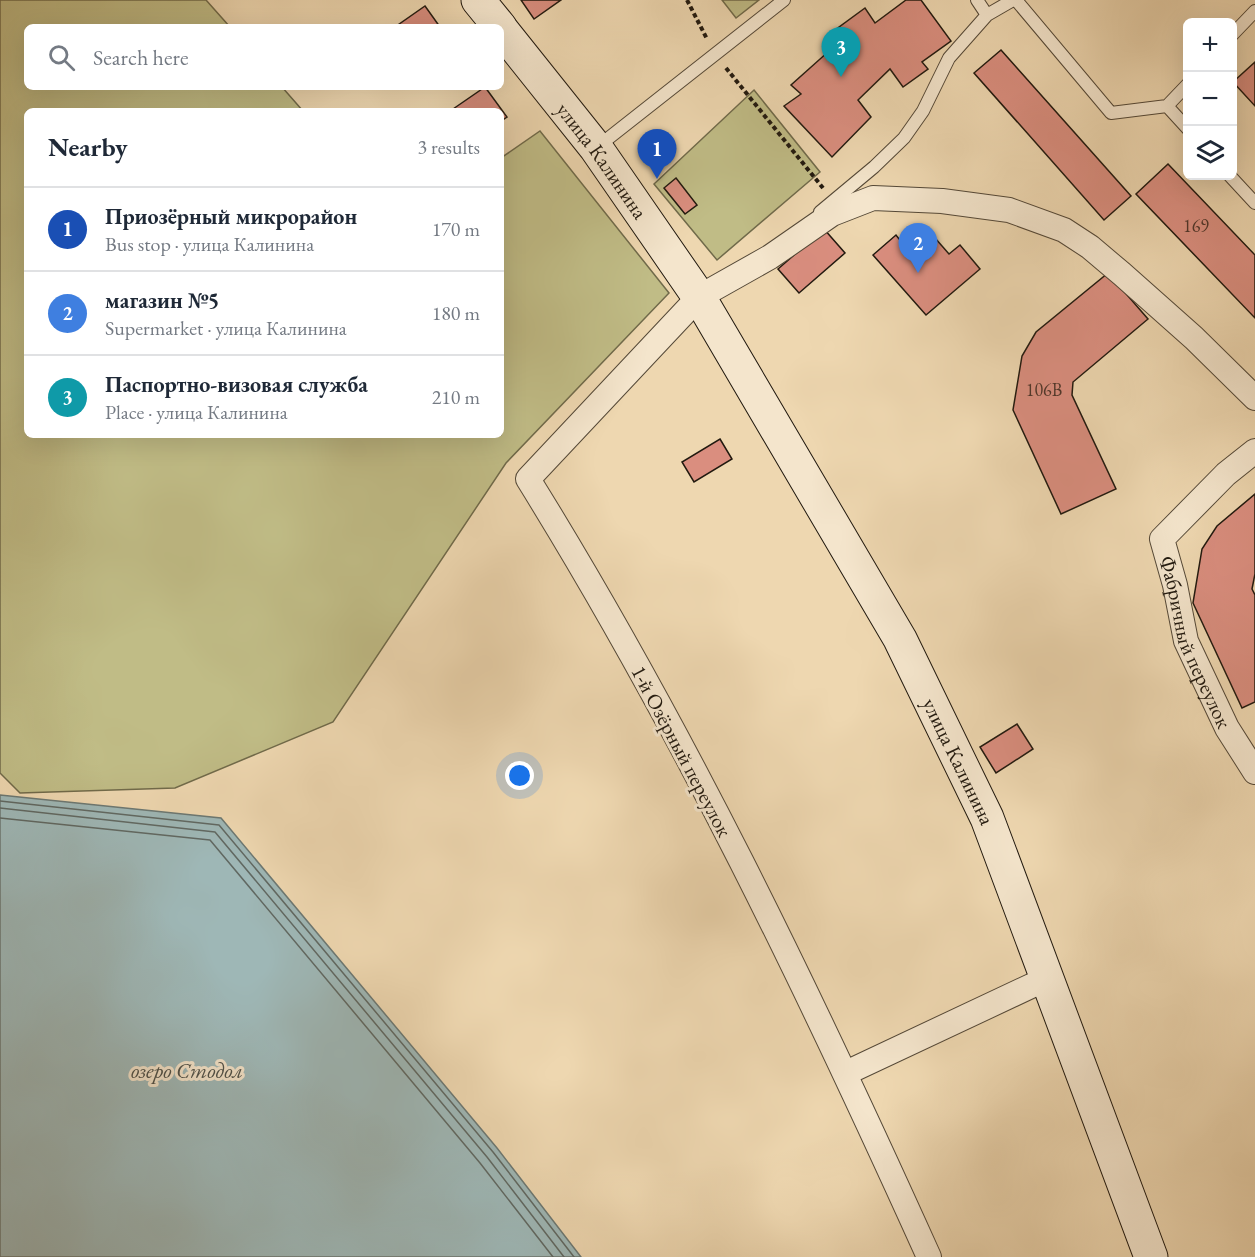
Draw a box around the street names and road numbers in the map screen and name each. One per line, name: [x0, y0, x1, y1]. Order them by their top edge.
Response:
street label: улица Калинина: [551, 96, 655, 224]
street label: Фабричный переулок: [1154, 553, 1239, 732]
street label: 1-й Озёрный переулок: [625, 661, 739, 841]
street label: улица Калинина: [917, 693, 1002, 829]

